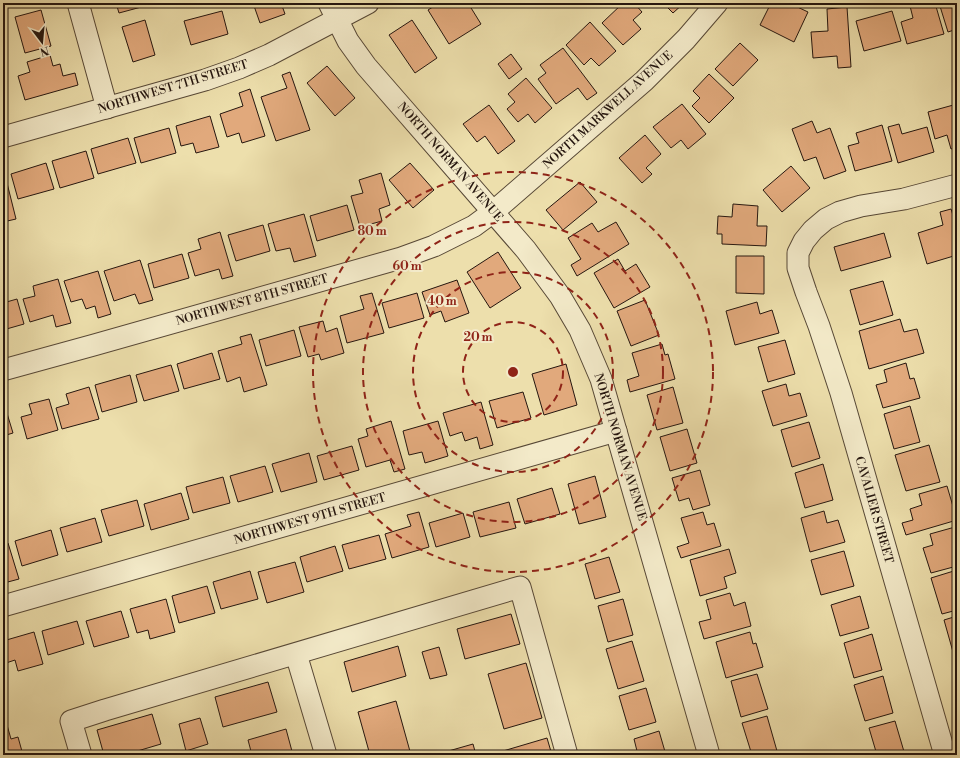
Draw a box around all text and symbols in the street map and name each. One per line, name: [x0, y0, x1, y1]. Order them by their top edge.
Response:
north arrow: [22, 22, 62, 62]
text: N: [38, 43, 51, 59]
street label: NORTH MARKWELL AVENUE: [540, 48, 676, 172]
street label: NORTHWEST 7TH STREET: [96, 57, 251, 117]
street label: NORTH NORMAN AVENUE: [394, 99, 506, 225]
text: 80 m: [357, 224, 387, 239]
text: 60 m: [392, 259, 422, 274]
street label: NORTHWEST 8TH STREET: [174, 271, 330, 329]
text: 40 m: [427, 294, 457, 309]
text: 20 m: [463, 330, 493, 345]
centre of rings: [506, 365, 520, 379]
street label: NORTH NORMAN AVENUE: [590, 371, 650, 523]
street label: CAVALIER STREET: [852, 455, 897, 566]
street label: NORTHWEST 9TH STREET: [232, 490, 388, 548]

